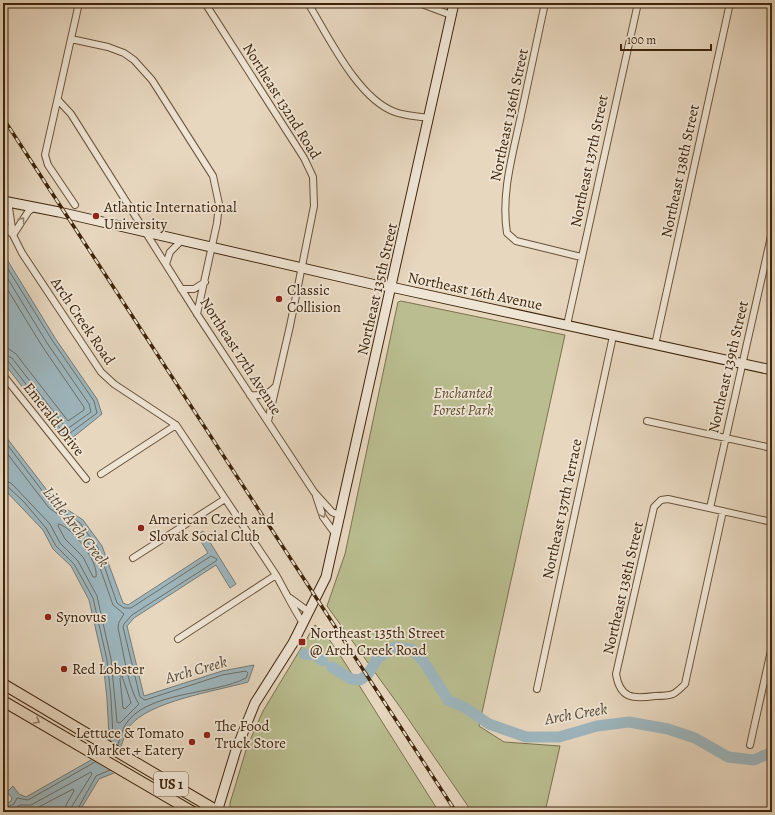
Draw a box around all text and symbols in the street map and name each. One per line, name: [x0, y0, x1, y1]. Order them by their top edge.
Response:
scale bar: [621, 26, 711, 52]
text: 100 m: [627, 32, 656, 48]
street label: Northeast 132nd Road: [238, 39, 326, 164]
street label: Northeast 136th Street: [485, 47, 533, 183]
street label: Northeast 137th Street: [565, 93, 613, 229]
street label: Northeast 138th Street: [656, 102, 704, 239]
place label: Atlantic International University: [103, 197, 237, 234]
marker: Atlantic International University: [91, 211, 101, 221]
one-way arrow: [17, 217, 25, 224]
street label: Northeast 135th Street: [352, 221, 402, 357]
street label: Northeast 16th Avenue: [406, 267, 544, 315]
street label: Arch Creek Road: [46, 273, 120, 369]
place label: Classic Collision: [287, 280, 341, 317]
street label: Northeast 17th Avenue: [195, 293, 287, 419]
marker: Classic Collision: [274, 294, 284, 304]
street label: Northeast 139th Street: [703, 299, 753, 435]
street label: Emerald Drive: [19, 378, 89, 460]
park label: Enchanted Forest Park: [432, 383, 494, 420]
street label: Northeast 137th Terrace: [537, 437, 587, 581]
water label: Little Arch Creek: [38, 482, 114, 572]
place label: American Czech and Slovak Social Club: [148, 509, 275, 546]
one-way arrow: [318, 511, 326, 519]
street label: Northeast 138th Street: [598, 520, 648, 656]
marker: American Czech and Slovak Social Club: [136, 523, 146, 533]
place label: Synovus: [56, 607, 107, 627]
marker: Synovus: [43, 612, 53, 622]
place label: Northeast 135th Street @ Arch Creek Road: [310, 623, 445, 660]
marker: Northeast 135th Street @ Arch Creek Road: [297, 637, 307, 647]
water label: Arch Creek: [162, 651, 229, 690]
place label: Red Lobster: [72, 659, 145, 679]
marker: Red Lobster: [59, 664, 69, 674]
water label: Arch Creek: [542, 698, 609, 731]
one-way arrow: [33, 716, 40, 724]
place label: The Food Truck Store: [215, 716, 286, 753]
place label: Lettuce & Tomato Market + Eatery: [76, 723, 184, 760]
marker: The Food Truck Store: [202, 730, 212, 740]
marker: Lettuce & Tomato Market + Eatery: [187, 737, 197, 747]
road number: US 1: [154, 772, 188, 796]

